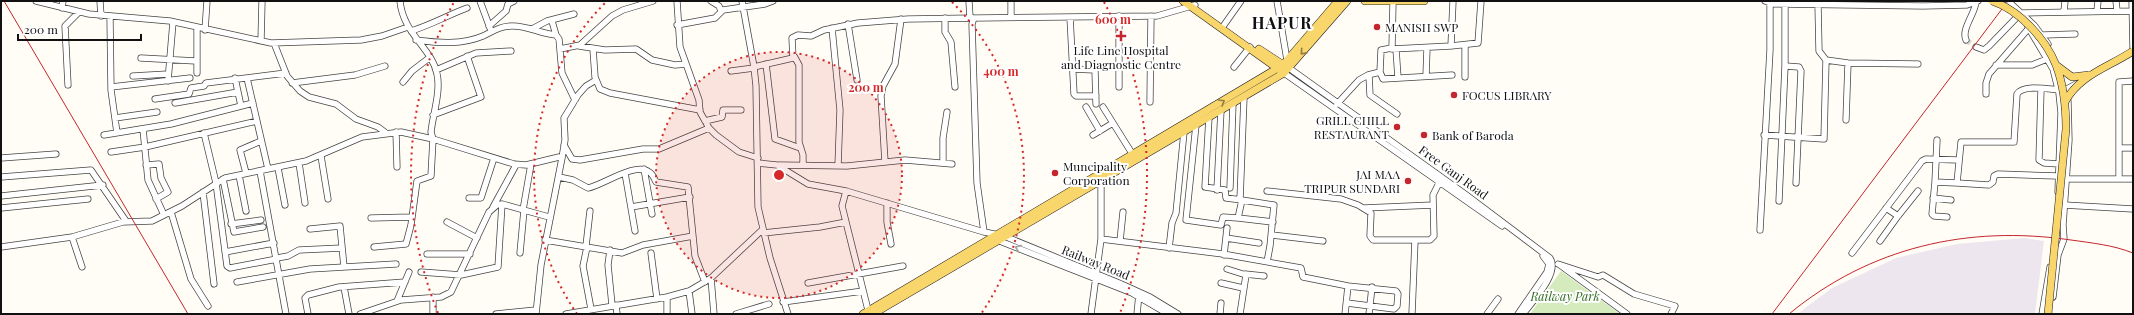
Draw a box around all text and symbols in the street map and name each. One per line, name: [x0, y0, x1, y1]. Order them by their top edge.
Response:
text: 600 m: [1095, 11, 1131, 27]
district label: HAPUR: [1252, 12, 1312, 33]
scale bar: [18, 16, 141, 42]
place label: MANISH SWP: [1385, 19, 1458, 35]
text: 200 m: [24, 21, 58, 37]
marker: MANISH SWP: [1372, 22, 1382, 32]
marker: Life Line Hospital and Diagnostic Centre: [1115, 30, 1127, 42]
place label: Life Line Hospital and Diagnostic Centre: [1061, 42, 1181, 72]
one-way arrow: [1301, 47, 1308, 54]
text: 400 m: [983, 63, 1019, 79]
text: 200 m: [848, 79, 884, 95]
place label: FOCUS LIBRARY: [1462, 87, 1552, 103]
marker: FOCUS LIBRARY: [1449, 90, 1459, 100]
one-way arrow: [1218, 99, 1225, 106]
place label: GRILL CHILL RESTAURANT: [1314, 112, 1390, 142]
marker: GRILL CHILL RESTAURANT: [1392, 122, 1402, 132]
place label: Bank of Baroda: [1432, 127, 1514, 143]
marker: Bank of Baroda: [1419, 130, 1429, 140]
street label: Free Ganj Road: [1416, 141, 1492, 203]
place label: Muncipality Corporation: [1063, 158, 1130, 188]
place label: JAI MAA TRIPUR SUNDARI: [1304, 166, 1400, 196]
centre of rings: [772, 168, 786, 182]
marker: Muncipality Corporation: [1050, 168, 1060, 178]
marker: JAI MAA TRIPUR SUNDARI: [1403, 176, 1413, 186]
street label: Railway Road: [1060, 241, 1132, 283]
one-way arrow: [1014, 245, 1022, 253]
park label: Railway Park: [1529, 288, 1600, 304]

